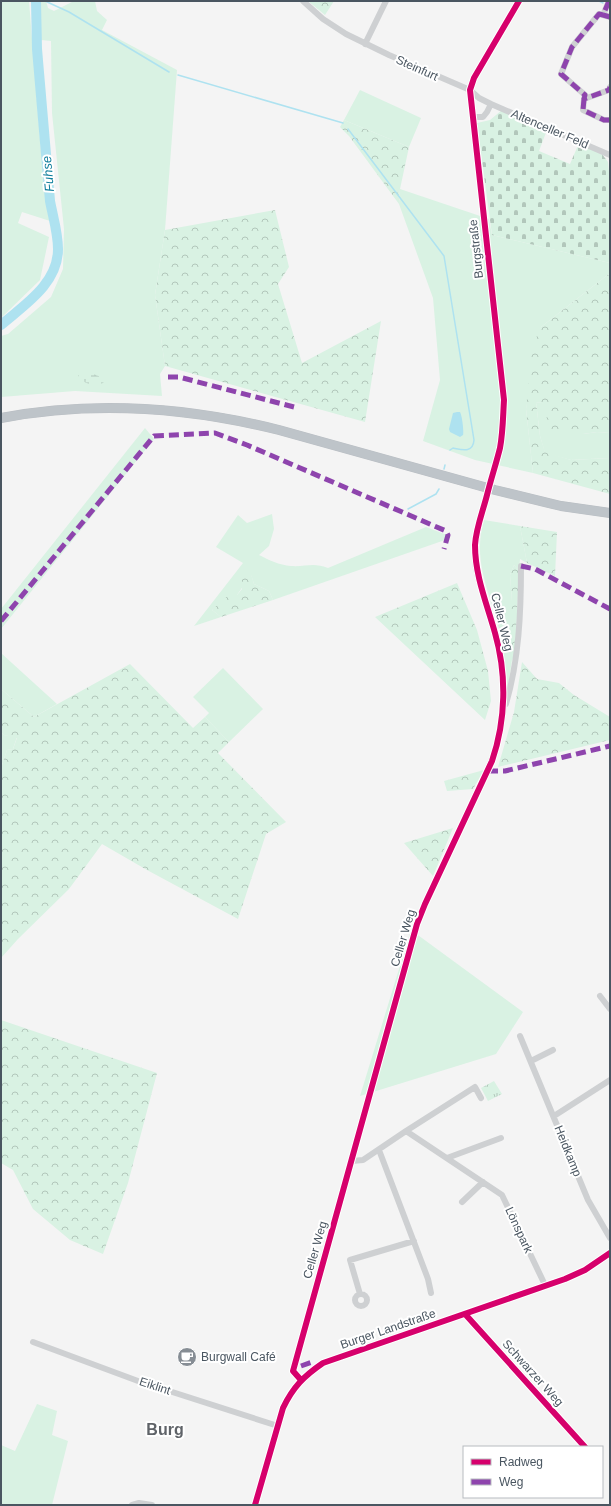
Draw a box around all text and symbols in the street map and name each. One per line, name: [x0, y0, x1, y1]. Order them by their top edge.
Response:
street label: Steinfurt: [394, 53, 441, 84]
street label: Altenceller Feld: [509, 106, 591, 152]
water label: Fuhse: [39, 155, 57, 193]
street label: Burgstraße: [466, 218, 486, 279]
street label: Celler Weg: [488, 592, 516, 652]
street label: Celler Weg: [388, 908, 418, 968]
street label: Heidkamp: [551, 1123, 585, 1179]
street label: Lönspark: [502, 1205, 536, 1256]
street label: Celler Weg: [300, 1220, 330, 1280]
street label: Burger Landstraße: [338, 1306, 438, 1352]
street label: Schwarzer Weg: [500, 1337, 566, 1409]
cafe icon: Burgwall Café: [176, 1346, 198, 1368]
place label: Burgwall Café: [201, 1350, 276, 1364]
street label: Eiklint: [138, 1374, 173, 1398]
district label: Burg: [146, 1421, 184, 1438]
legend: [463, 1446, 603, 1498]
text: Radweg: [499, 1455, 543, 1469]
text: Weg: [499, 1475, 523, 1489]

